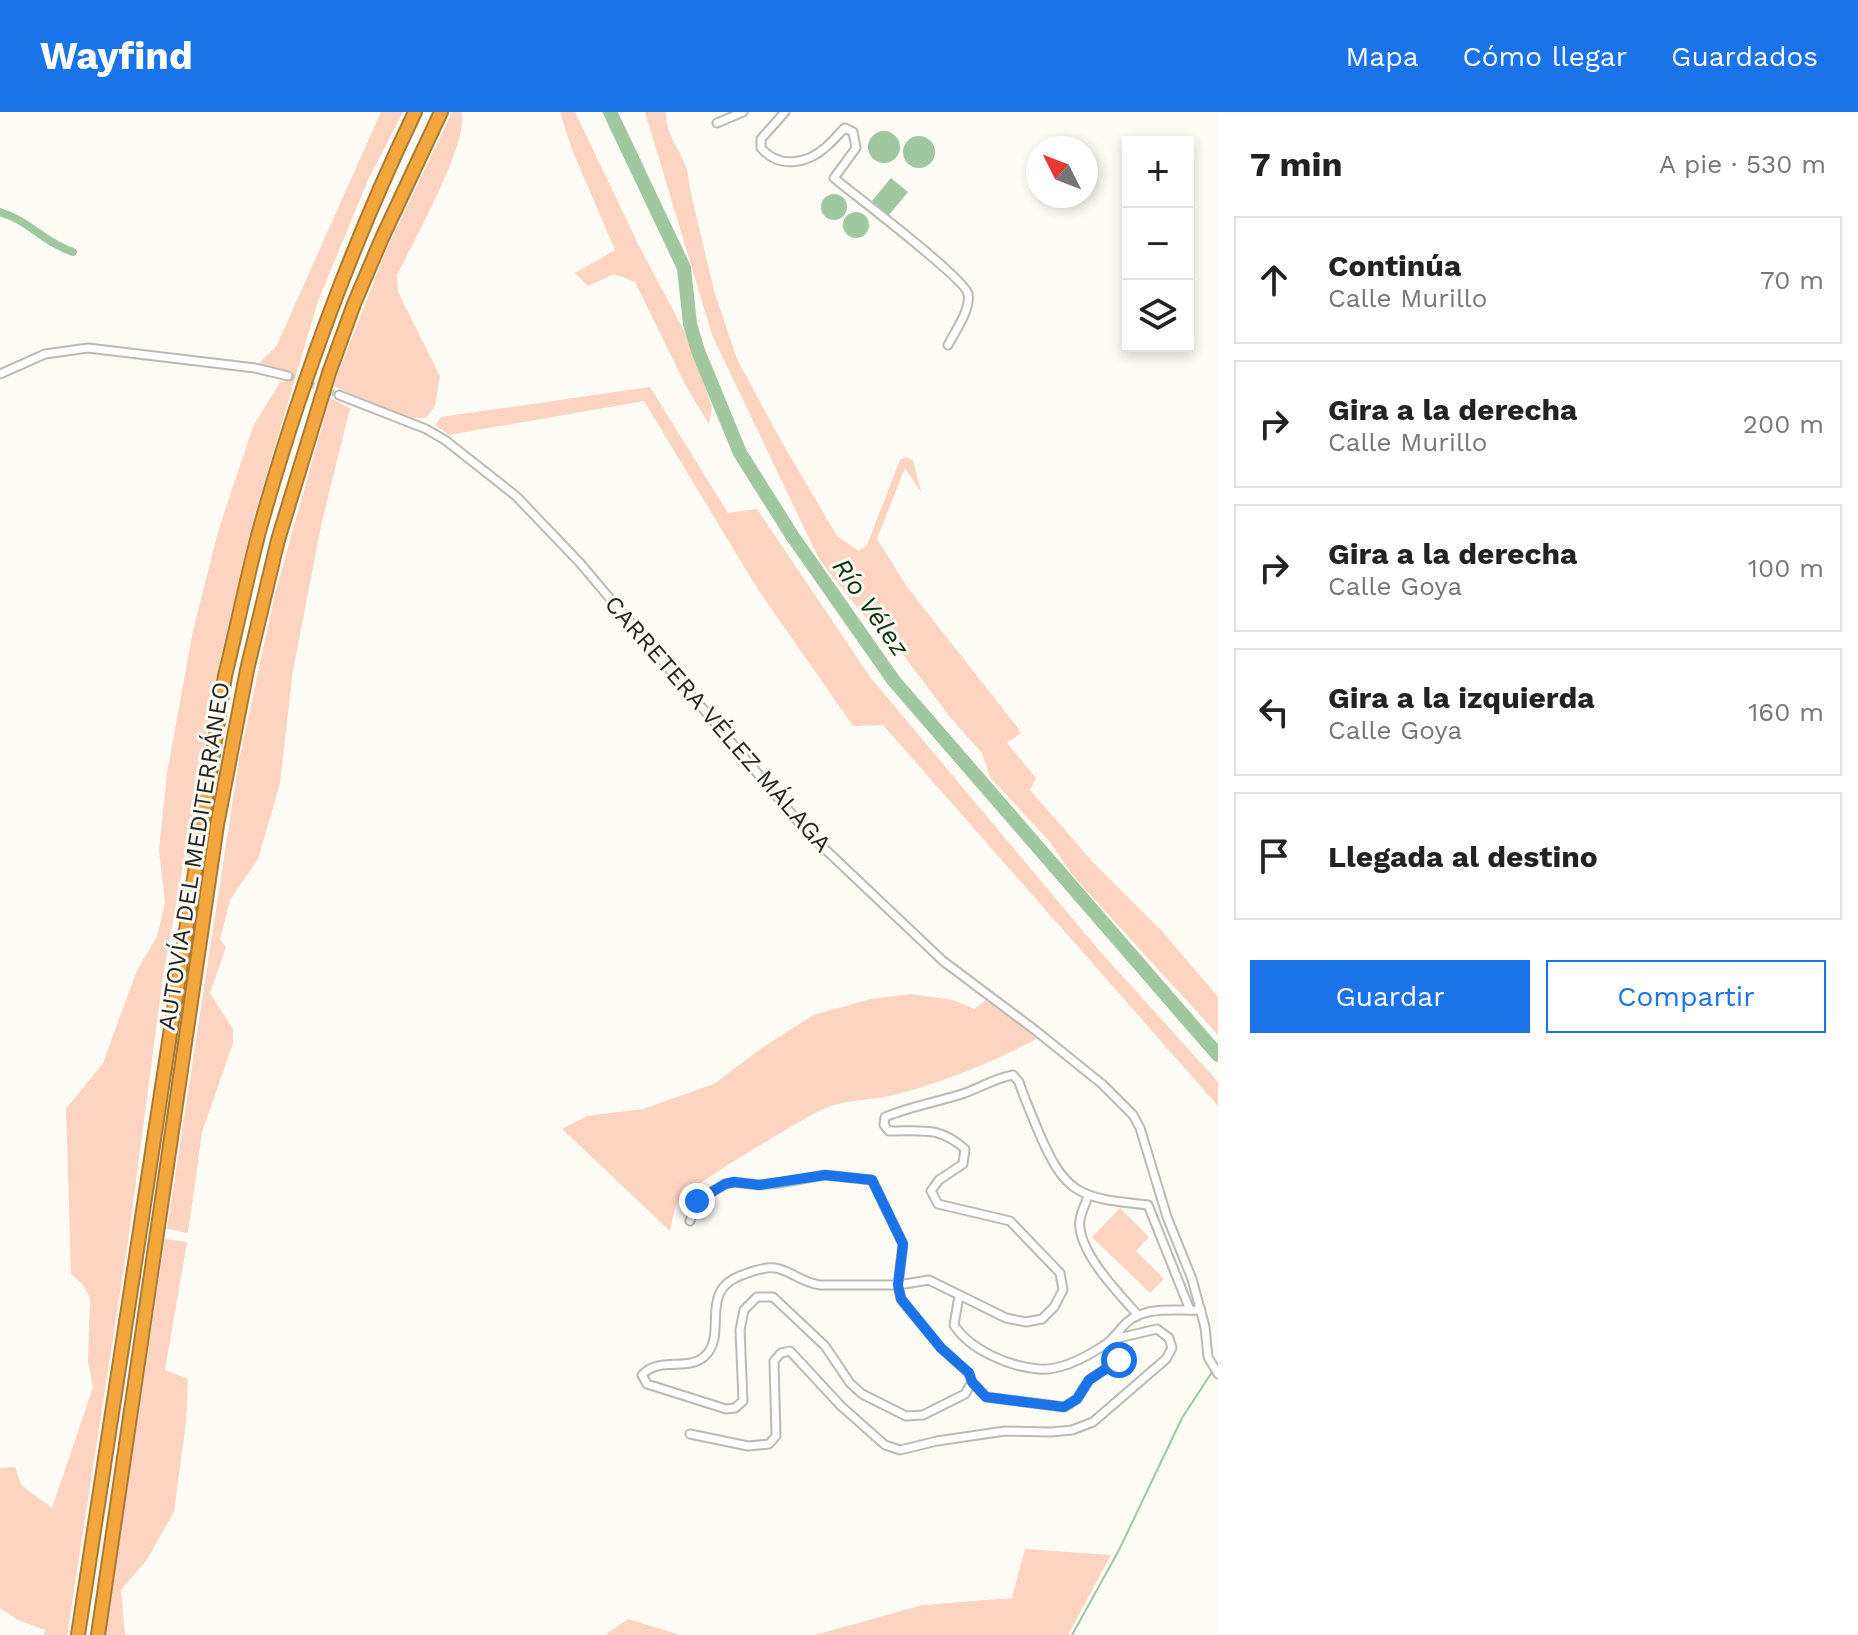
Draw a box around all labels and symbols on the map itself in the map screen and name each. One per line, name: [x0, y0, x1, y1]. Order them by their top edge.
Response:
north arrow: [1026, 136, 1098, 208]
water label: Río Vélez: [826, 552, 916, 662]
street label: CARRETERA VÉLEZ MÁLAGA: [599, 590, 837, 858]
street label: AUTOVÍA DEL MEDITERRÁNEO: [153, 680, 235, 1032]
route end: [679, 1183, 715, 1219]
route start: [1101, 1342, 1137, 1378]

